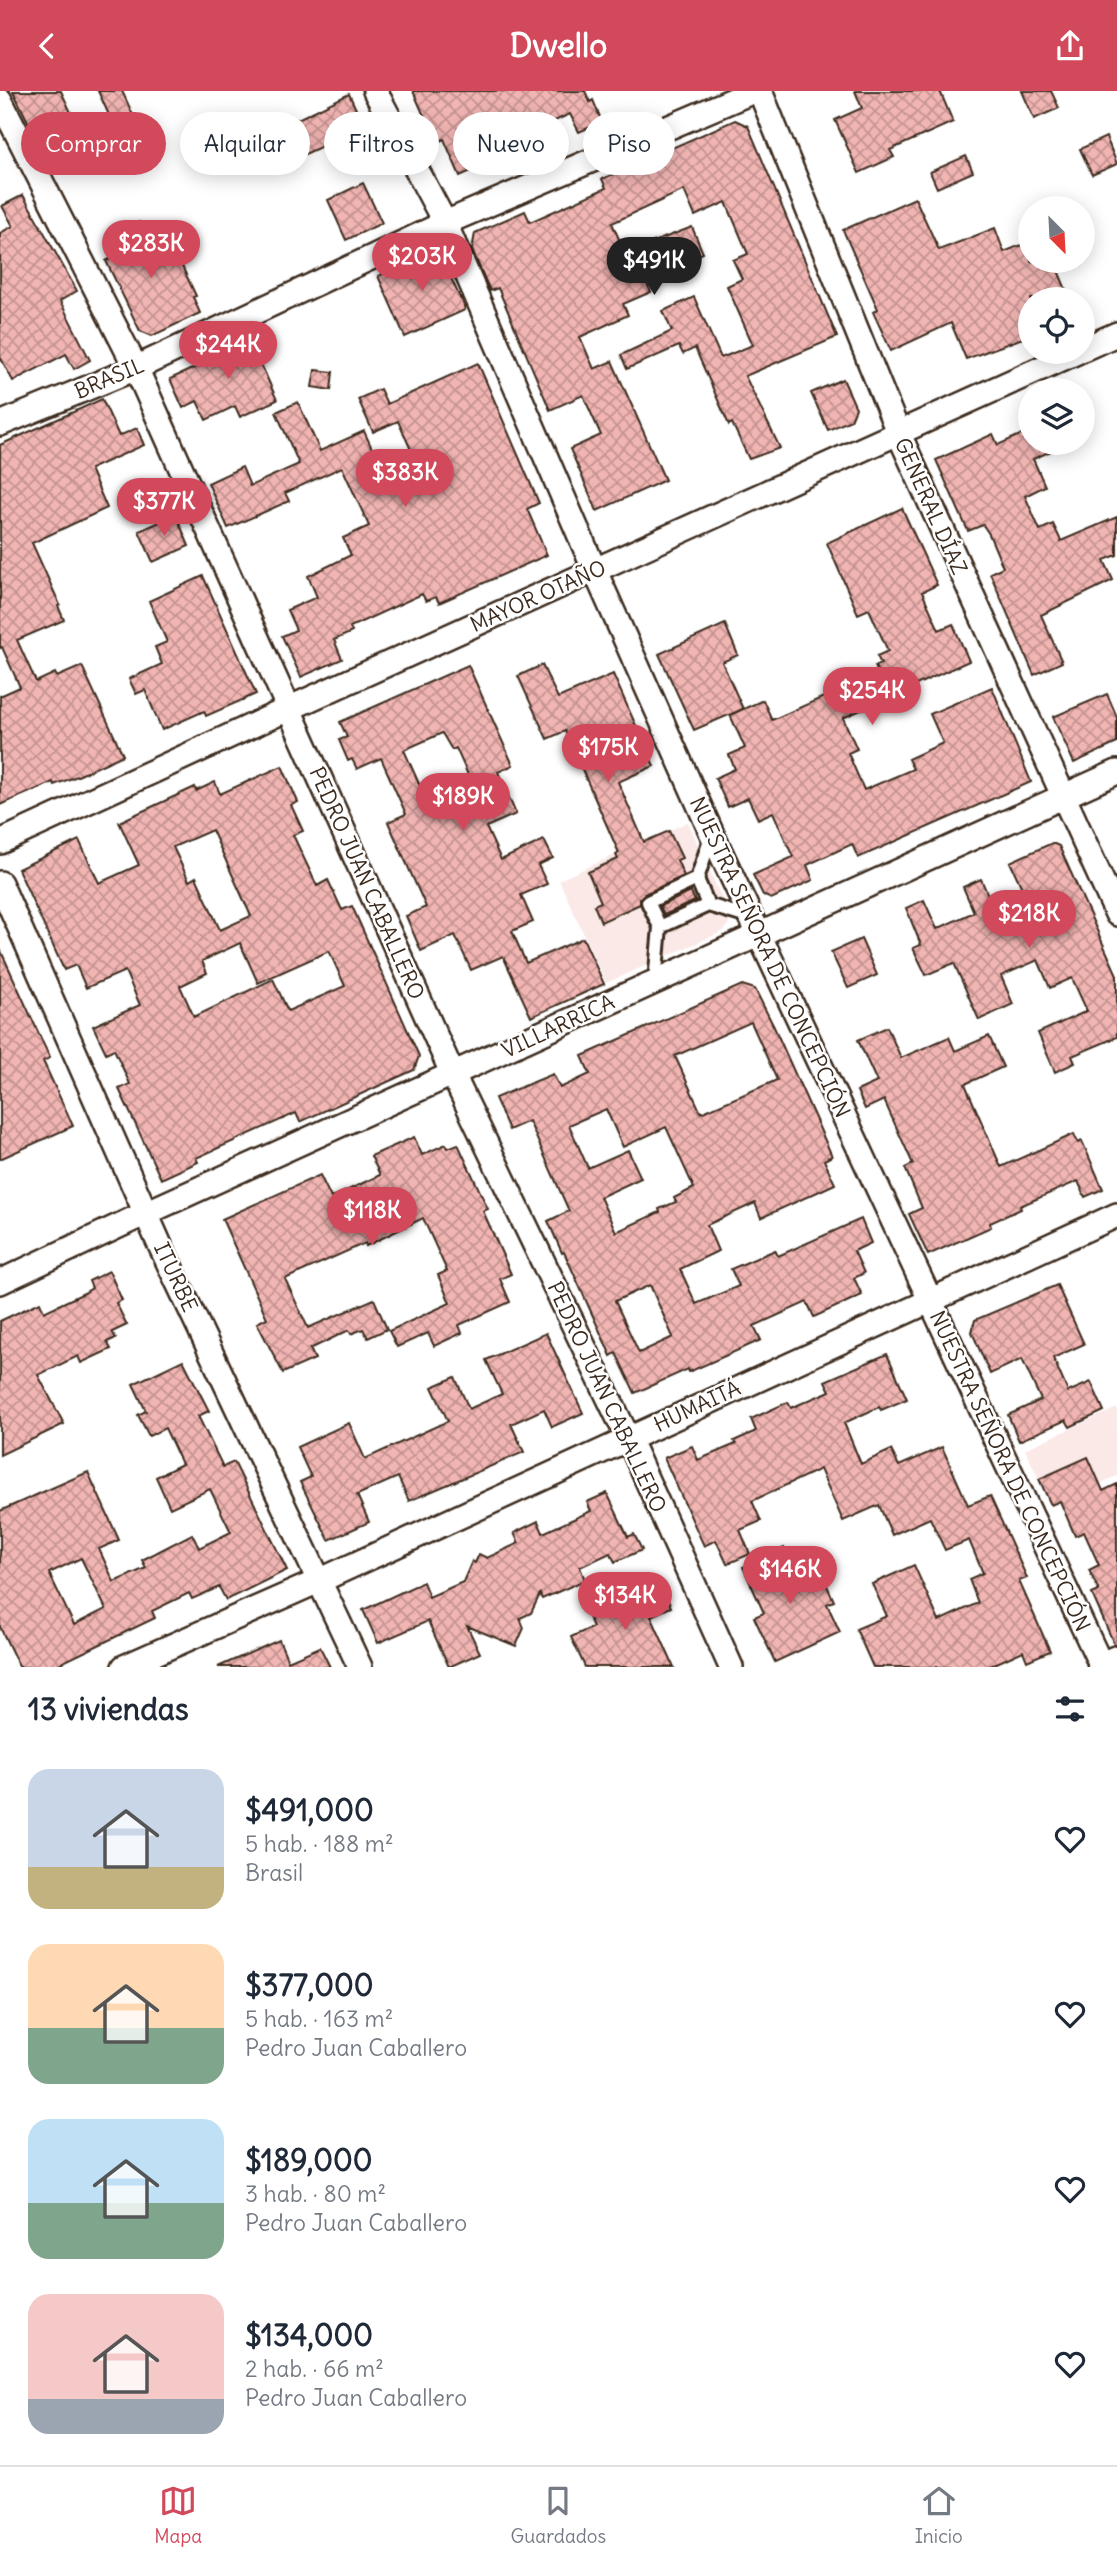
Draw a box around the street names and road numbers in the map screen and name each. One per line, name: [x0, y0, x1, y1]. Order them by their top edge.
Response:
street label: BRASIL: [70, 351, 148, 405]
street label: GENERAL DÍAZ: [889, 434, 973, 579]
street label: MAYOR OTAÑO: [466, 554, 610, 638]
street label: PEDRO JUAN CABALLERO: [303, 762, 431, 1004]
street label: NUESTRA SEÑORA DE CONCEPCIÓN: [684, 792, 856, 1122]
street label: VILLARRICA: [497, 988, 619, 1064]
street label: ITURBE: [148, 1238, 204, 1316]
street label: PEDRO JUAN CABALLERO: [542, 1277, 672, 1517]
street label: NUESTRA SEÑORA DE CONCEPCIÓN: [924, 1306, 1096, 1636]
street label: HUMAITÁ: [649, 1374, 745, 1438]

